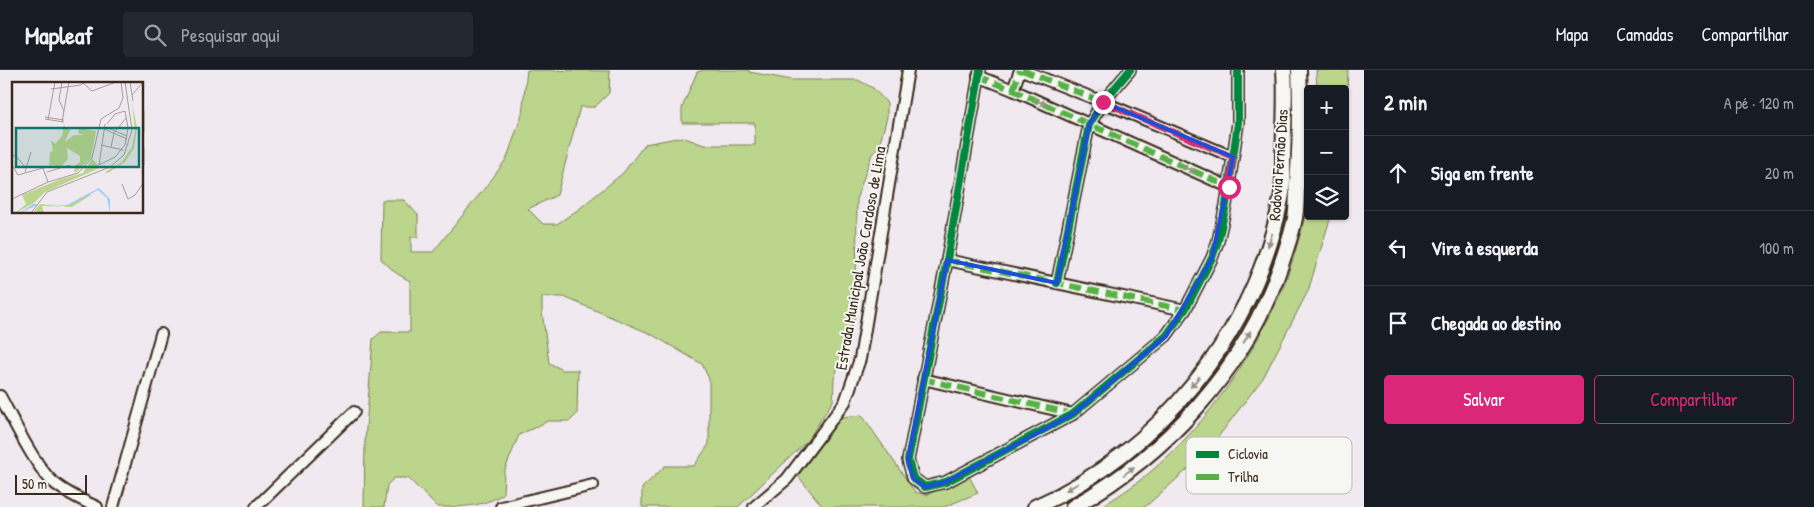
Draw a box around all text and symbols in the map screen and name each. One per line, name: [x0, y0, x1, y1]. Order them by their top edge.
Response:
search box: [123, 12, 473, 57]
text: Mapleaf: [25, 19, 93, 51]
icon: search: [141, 21, 169, 49]
text: Pesquisar aqui: [181, 22, 280, 48]
text: Mapa: [1556, 22, 1588, 47]
text: Camadas: [1616, 22, 1673, 47]
text: Compartilhar: [1701, 22, 1789, 47]
inset map: [12, 82, 144, 214]
map controls: [1304, 85, 1349, 220]
button: +: [1304, 85, 1349, 130]
text: 2 min: [1384, 88, 1427, 117]
route end: [1092, 91, 1115, 114]
text: A pé · 120 m: [1724, 92, 1794, 114]
one-way arrow: [1032, 98, 1047, 106]
street label: Rodovia Fernão Dias: [1263, 108, 1293, 222]
button: −: [1304, 130, 1349, 175]
street label: Estrada Municipal João Cardoso de Lima: [829, 144, 891, 372]
icon: ahead: [1384, 159, 1412, 187]
text: Siga em frente: [1431, 160, 1534, 186]
text: 20 m: [1765, 162, 1794, 184]
one-way arrow: [1181, 165, 1195, 173]
button: layers: [1304, 175, 1349, 220]
route start: [1218, 176, 1241, 199]
one-way arrow: [1266, 232, 1274, 247]
icon: left: [1384, 234, 1412, 262]
text: Vire à esquerda: [1431, 235, 1538, 261]
text: 100 m: [1759, 237, 1794, 259]
icon: arrive: [1384, 309, 1412, 337]
text: Chegada ao destino: [1431, 310, 1561, 336]
one-way arrow: [1242, 330, 1251, 343]
button: Salvar: [1384, 375, 1584, 424]
button: Compartilhar: [1594, 375, 1794, 424]
one-way arrow: [1190, 376, 1201, 389]
legend: [1186, 437, 1352, 494]
text: Ciclovia: [1228, 444, 1268, 463]
one-way arrow: [1122, 465, 1135, 476]
text: Trilha: [1228, 467, 1259, 486]
scale bar: [15, 472, 88, 495]
text: 50 m: [22, 474, 47, 493]
one-way arrow: [1066, 483, 1079, 492]

